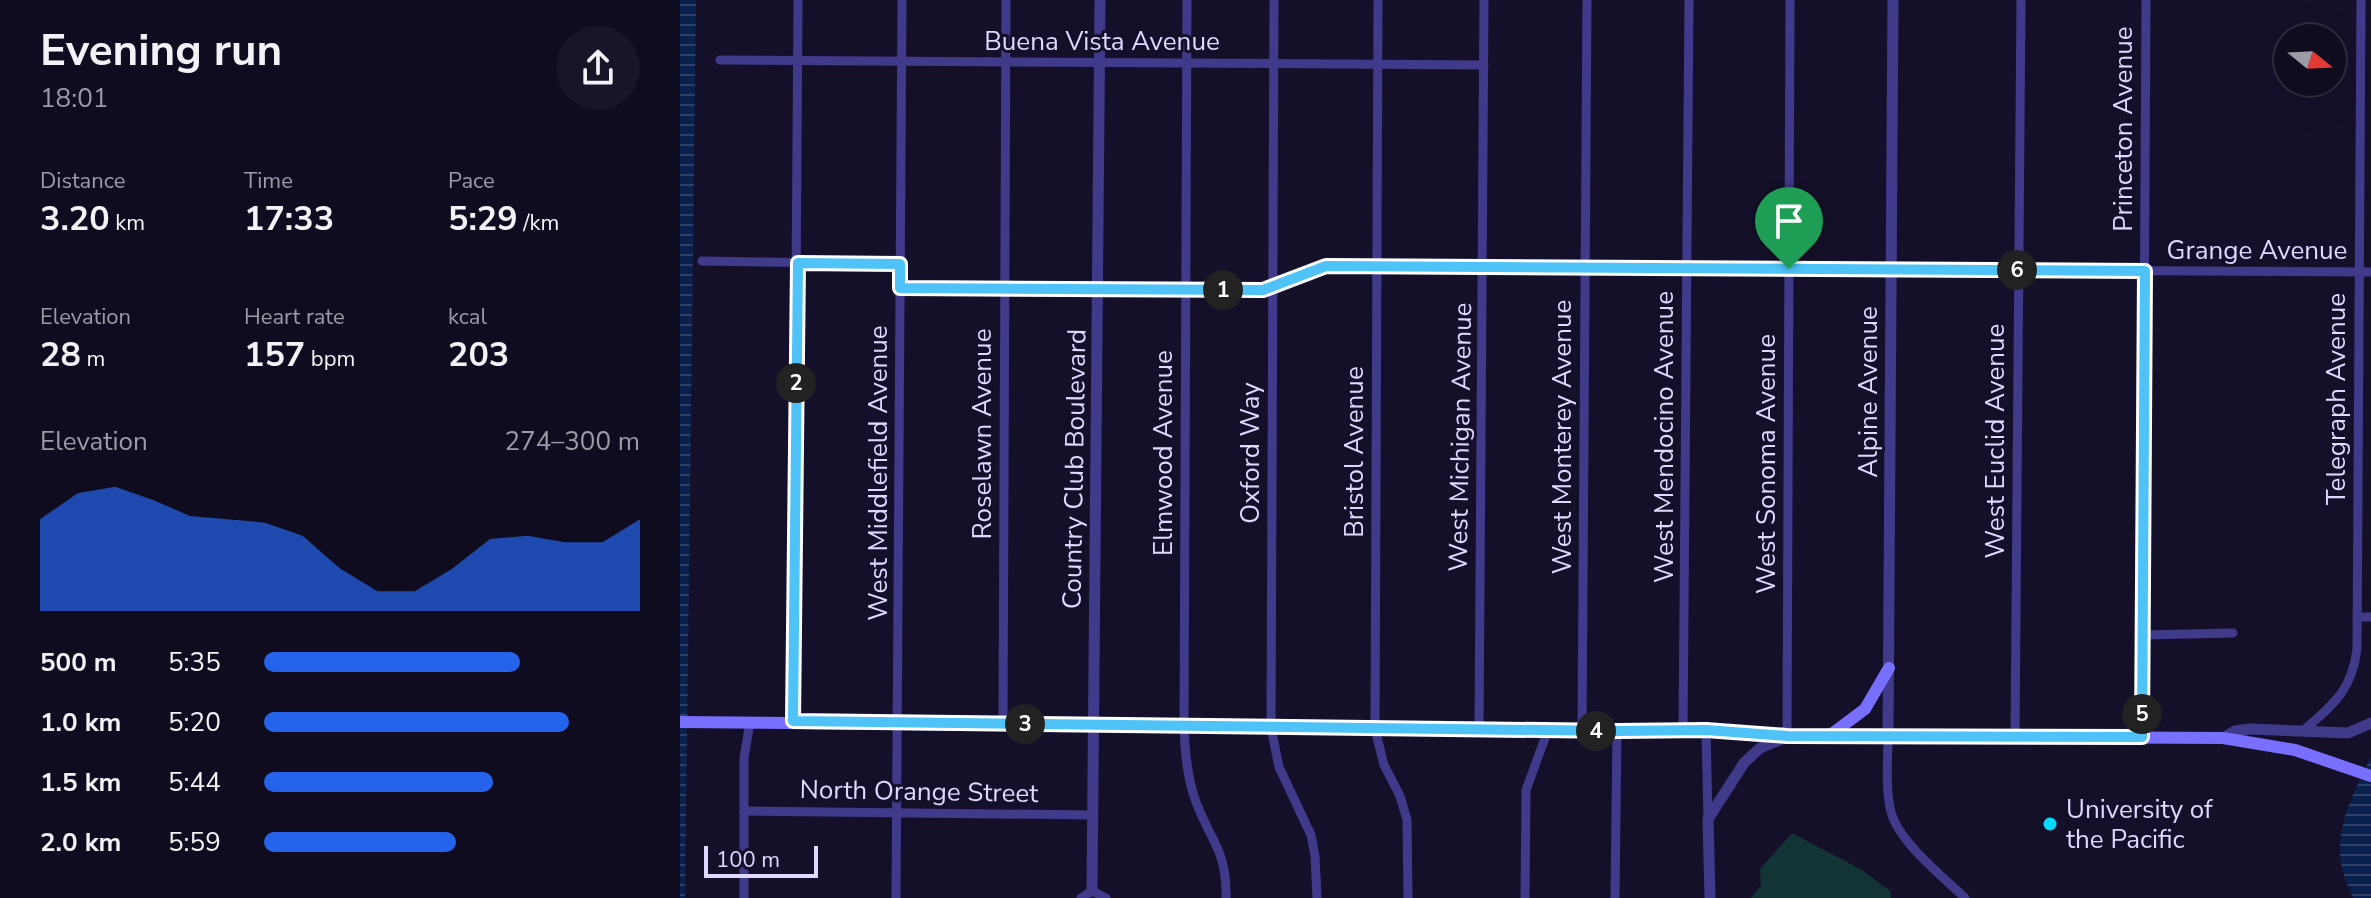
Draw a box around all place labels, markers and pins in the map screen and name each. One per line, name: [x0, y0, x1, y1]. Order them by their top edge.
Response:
pin: [1755, 187, 1823, 269]
pin: 6: [1997, 250, 2037, 290]
pin: 1: [1203, 270, 1243, 310]
pin: 2: [776, 363, 816, 403]
pin: 5: [2122, 694, 2162, 734]
pin: 3: [1005, 704, 1045, 744]
pin: 4: [1576, 711, 1616, 751]
place label: University of the Pacific: [2066, 792, 2213, 857]
marker: University of the Pacific: [2041, 815, 2059, 833]

